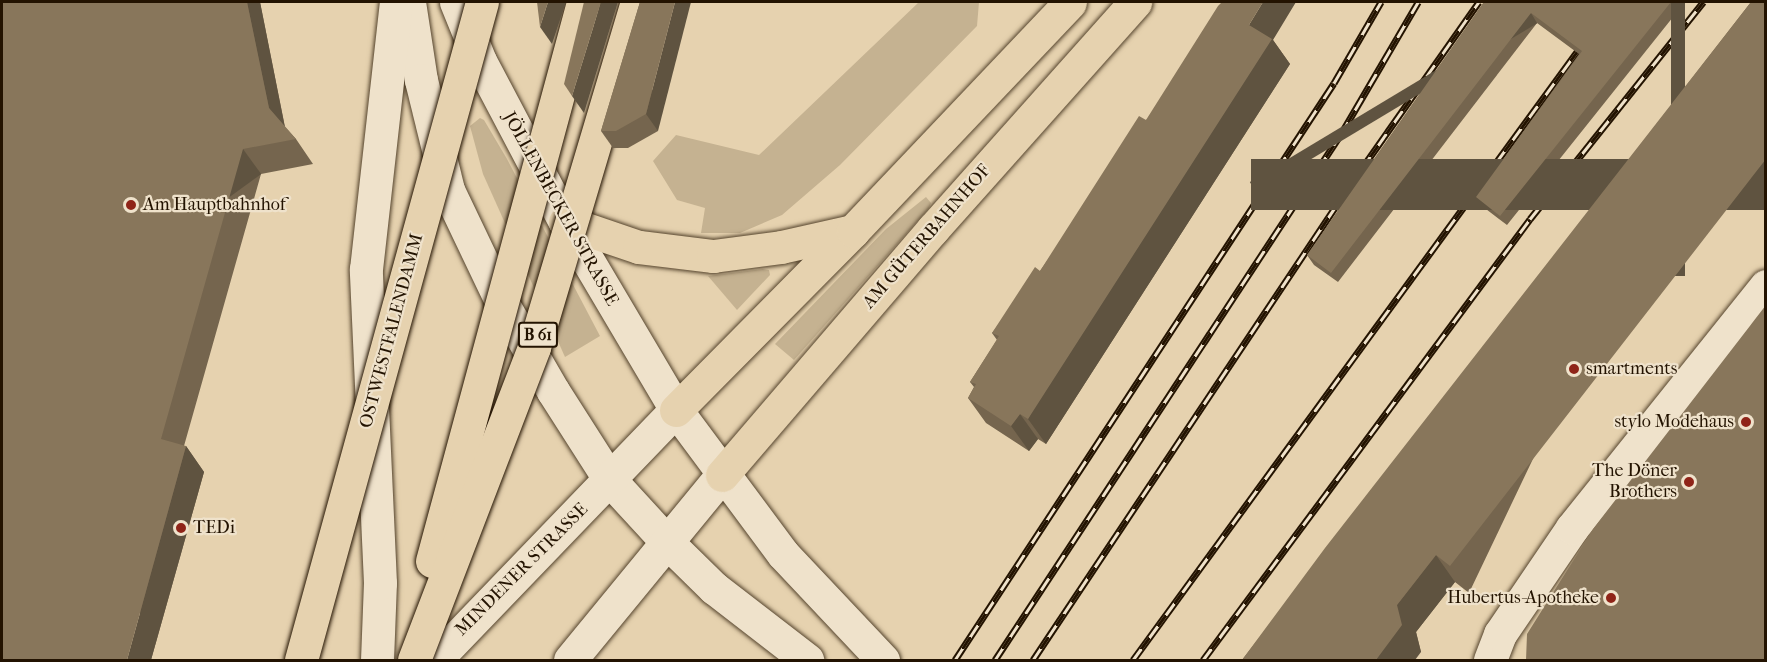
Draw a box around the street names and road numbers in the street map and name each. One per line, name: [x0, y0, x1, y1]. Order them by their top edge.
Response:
street label: JÖLLENBECKER STRASSE: [498, 108, 622, 310]
street label: AM GÜTERBAHNHOF: [859, 161, 995, 313]
street label: OSTWESTFALENDAMM: [356, 231, 428, 431]
road number: B 61: [517, 322, 559, 348]
street label: MINDENER STRASSE: [451, 499, 593, 641]

